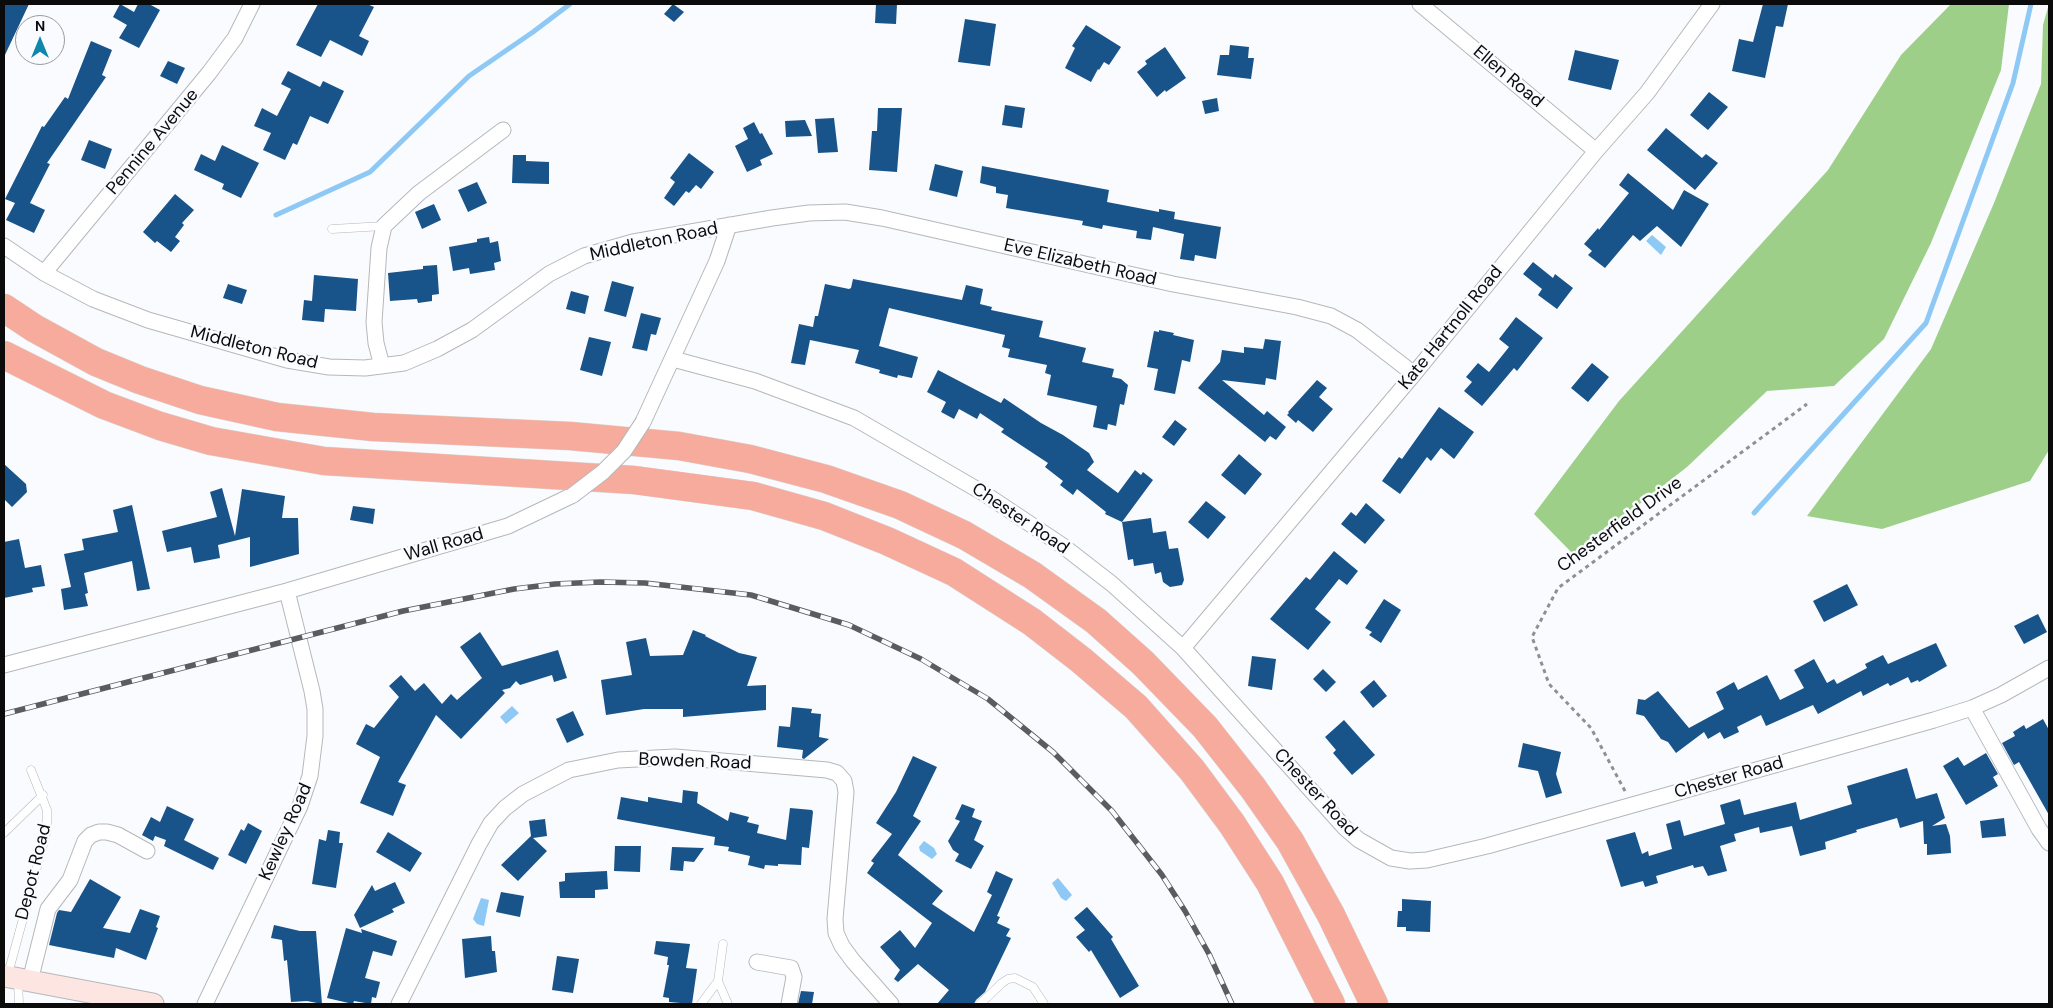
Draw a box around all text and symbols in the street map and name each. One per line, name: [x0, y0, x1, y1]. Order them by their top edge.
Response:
north arrow: [15, 15, 65, 65]
text: N: [35, 17, 45, 35]
street label: Ellen Road: [1468, 41, 1548, 113]
street label: Pennine Avenue: [102, 85, 204, 199]
street label: Middleton Road: [588, 218, 720, 266]
street label: Eve Elizabeth Road: [1002, 235, 1158, 291]
street label: Kate Hartnoll Road: [1394, 262, 1508, 394]
street label: Middleton Road: [188, 322, 320, 374]
street label: Chesterfield Drive: [1553, 473, 1687, 577]
street label: Chester Road: [967, 479, 1073, 559]
street label: Wall Road: [402, 523, 486, 567]
street label: Chester Road: [1269, 744, 1361, 842]
street label: Bowden Road: [638, 749, 752, 775]
street label: Chester Road: [1672, 752, 1786, 804]
street label: Kewley Road: [255, 780, 317, 884]
street label: Depot Road: [12, 822, 56, 922]

